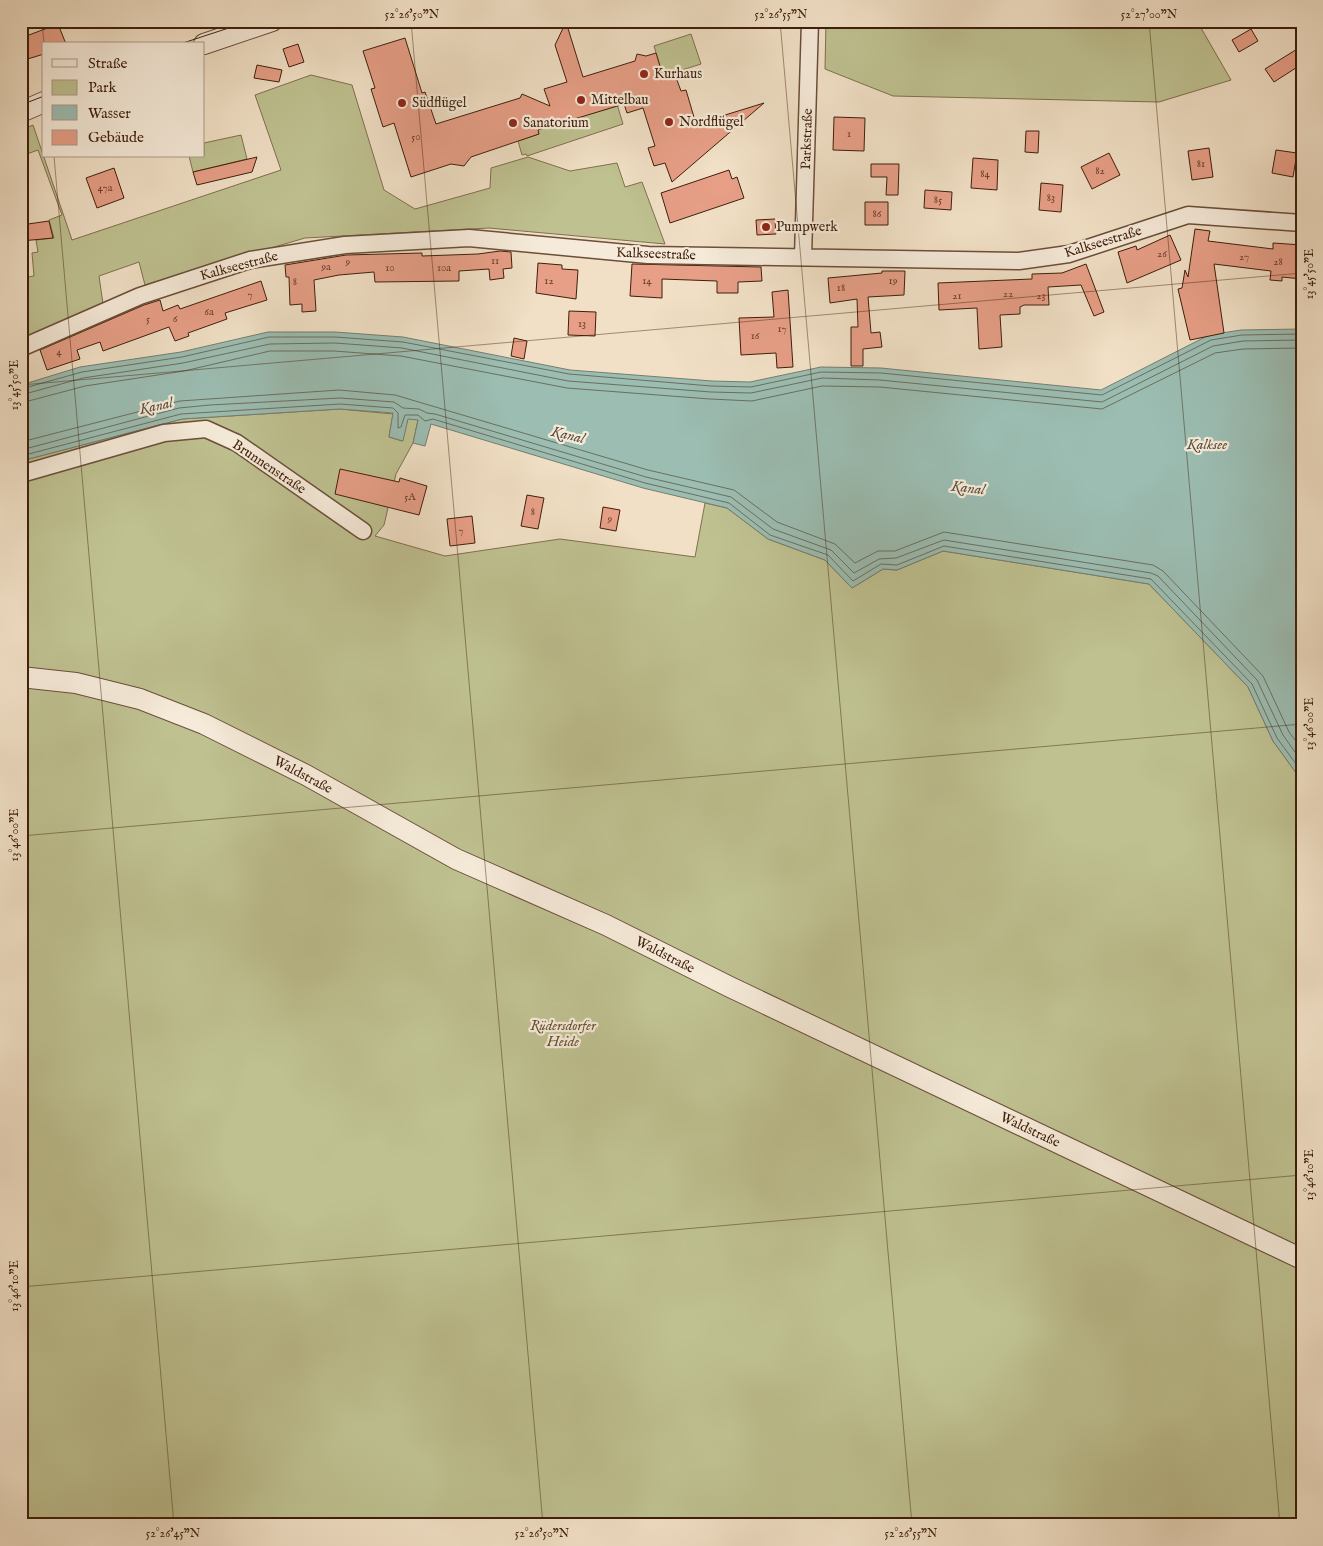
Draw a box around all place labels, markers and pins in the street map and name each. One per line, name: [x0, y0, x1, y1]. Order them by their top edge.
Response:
place label: Kurhaus: [654, 65, 702, 83]
marker: Kurhaus: [638, 68, 650, 80]
place label: Mittelbau: [591, 91, 649, 109]
place label: Südflügel: [412, 94, 467, 112]
marker: Mittelbau: [575, 94, 587, 106]
marker: Südflügel: [396, 97, 408, 109]
place label: Nordflügel: [679, 113, 744, 131]
place label: Sanatorium: [523, 114, 589, 132]
marker: Nordflügel: [663, 116, 675, 128]
marker: Sanatorium: [507, 117, 519, 129]
place label: Pumpwerk: [776, 218, 838, 236]
marker: Pumpwerk: [760, 221, 772, 233]

